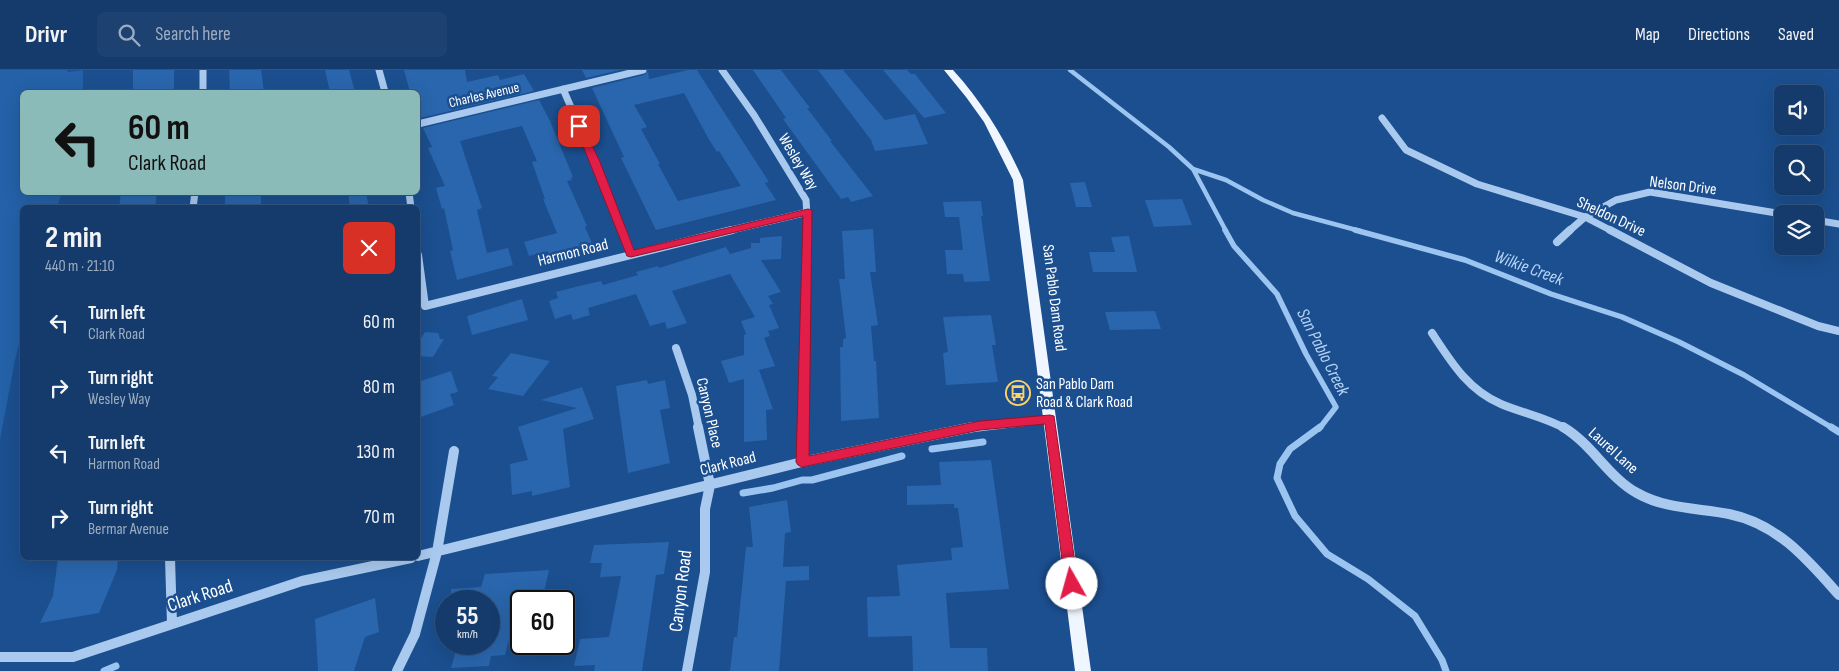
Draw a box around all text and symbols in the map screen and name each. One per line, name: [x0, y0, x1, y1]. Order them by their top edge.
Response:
search box: [97, 12, 447, 57]
text: Drivr: [25, 20, 67, 49]
icon: search: [115, 21, 143, 49]
text: Search here: [155, 23, 231, 46]
text: Map: [1635, 24, 1660, 45]
text: Directions: [1688, 24, 1750, 45]
text: Saved: [1778, 24, 1814, 45]
street label: Charles Avenue: [447, 79, 521, 111]
map controls: [1774, 85, 1824, 255]
button: sound: [1774, 85, 1824, 135]
pin: [558, 105, 600, 147]
text: 60 m: [128, 107, 190, 150]
icon: left: [45, 110, 110, 175]
icon: arrive: [565, 112, 593, 140]
street label: Wesley Way: [774, 130, 822, 194]
button: search: [1774, 145, 1824, 195]
text: Clark Road: [128, 150, 206, 177]
street label: Nelson Drive: [1648, 172, 1718, 200]
street label: Sheldon Drive: [1574, 193, 1648, 241]
button: layers: [1774, 205, 1824, 255]
text: 2 min: [45, 220, 102, 256]
button: close: [343, 222, 395, 274]
street label: Harmon Road: [536, 235, 610, 271]
street label: San Pablo Dam Road: [1038, 244, 1070, 352]
water label: Wilkie Creek: [1492, 246, 1568, 291]
text: 440 m · 21:10: [45, 257, 115, 276]
text: Turn left: [88, 302, 145, 325]
water label: San Pablo Creek: [1292, 305, 1354, 400]
icon: left: [45, 309, 73, 337]
text: 60 m: [363, 311, 395, 334]
text: Clark Road: [88, 325, 145, 344]
text: Turn right: [88, 367, 153, 390]
icon: right: [45, 374, 73, 402]
place label: San Pablo Dam Road & Clark Road: [1036, 375, 1133, 412]
text: 80 m: [363, 376, 395, 399]
street label: Canyon Place: [692, 376, 726, 450]
bus stop icon: San Pablo Dam Road & Clark Road: [1005, 380, 1031, 406]
text: Wesley Way: [88, 390, 151, 409]
street label: Laurel Lane: [1584, 424, 1642, 478]
text: Turn left: [88, 432, 145, 455]
icon: left: [45, 439, 73, 467]
text: 130 m: [357, 441, 395, 464]
street label: Clark Road: [698, 448, 758, 480]
text: Harmon Road: [88, 455, 160, 474]
text: Turn right: [88, 497, 153, 520]
icon: right: [45, 504, 73, 532]
text: 70 m: [364, 506, 395, 529]
text: Bermar Avenue: [88, 520, 169, 539]
street label: Canyon Road: [665, 549, 697, 633]
position arrow: [1045, 557, 1097, 609]
street label: Clark Road: [164, 575, 236, 617]
speed limit sign: 60: [510, 590, 575, 655]
text: 55: [457, 601, 478, 632]
text: km/h: [457, 627, 478, 642]

